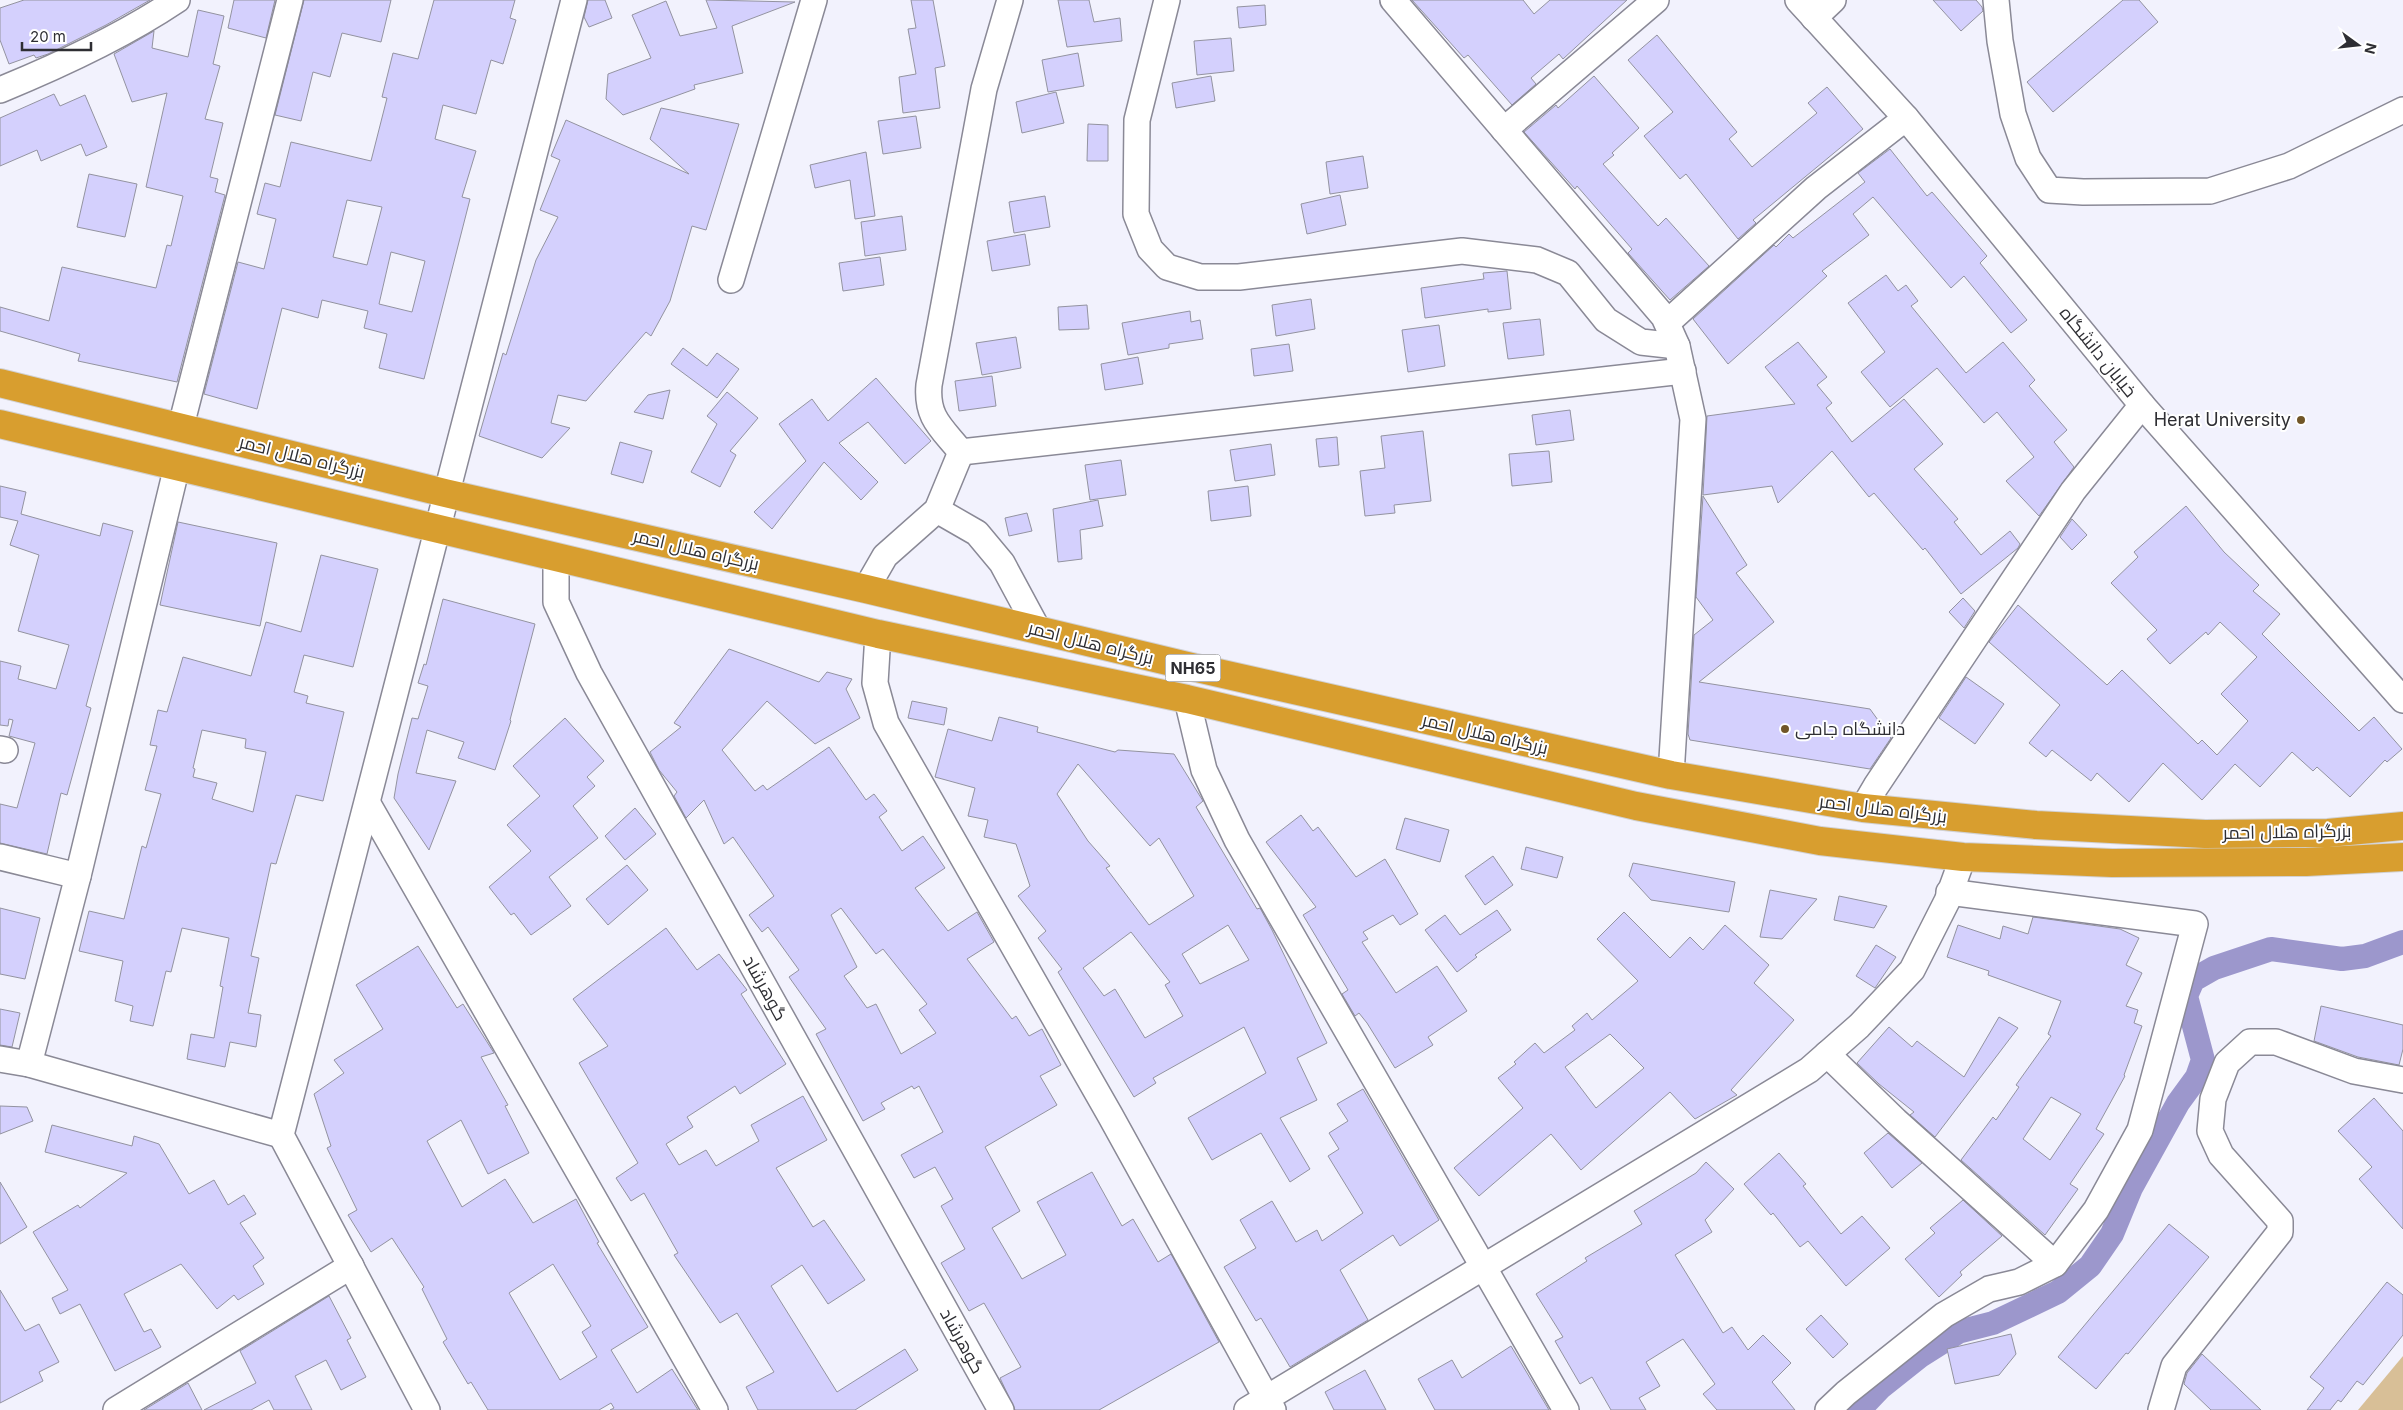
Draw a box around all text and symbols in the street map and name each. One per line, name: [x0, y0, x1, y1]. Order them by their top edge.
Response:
scale bar: [22, 20, 91, 52]
north arrow: [2333, 20, 2383, 70]
text: 20 m: [30, 27, 66, 46]
text: N: [2361, 41, 2381, 56]
street label: خیابان دانشگاه: [2055, 302, 2141, 402]
place label: Herat University: [2154, 409, 2291, 430]
marker: Herat University: [2295, 414, 2307, 426]
street label: بزرگراه هلال احمر: [236, 431, 367, 483]
street label: بزرگراه هلال احمر: [630, 525, 761, 575]
street label: بزرگراه هلال احمر: [1025, 617, 1156, 669]
road number: NH65: [1166, 654, 1220, 681]
street label: بزرگراه هلال احمر: [1419, 709, 1550, 759]
place label: دانشگاه جامی: [1795, 718, 1905, 740]
marker: دانشگاه جامی: [1779, 723, 1791, 735]
street label: بزرگراه هلال احمر: [1817, 790, 1948, 828]
street label: بزرگراه هلال احمر: [2221, 820, 2352, 844]
street label: گوهرشاد: [738, 952, 792, 1024]
street label: گوهرشاد: [935, 1305, 989, 1377]

